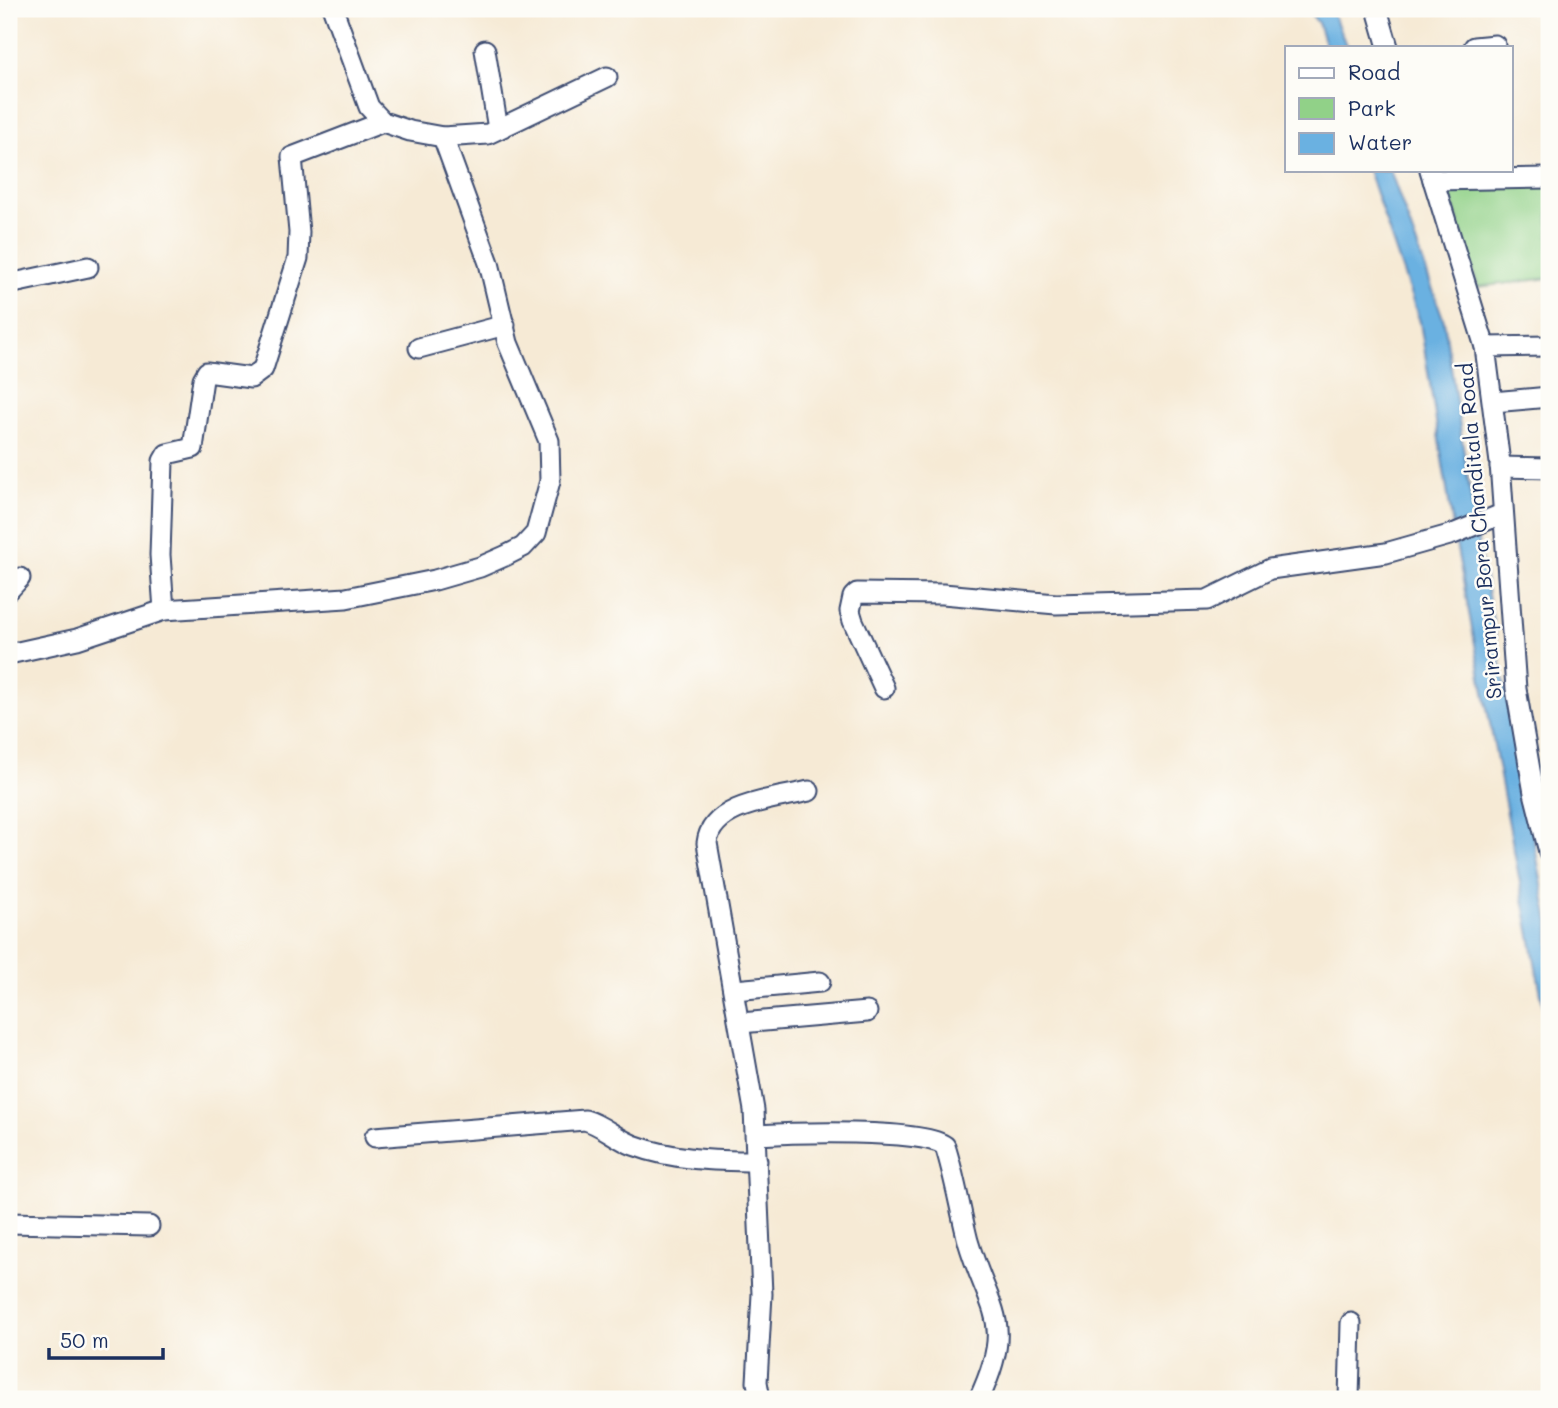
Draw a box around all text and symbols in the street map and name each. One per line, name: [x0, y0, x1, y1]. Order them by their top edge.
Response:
legend: [1285, 46, 1512, 172]
text: Road: [1348, 58, 1400, 85]
text: Park: [1348, 94, 1396, 121]
text: Water: [1348, 128, 1412, 155]
street label: Srirampur Bora Chanditala Road: [1450, 362, 1507, 701]
scale bar: [49, 1317, 163, 1361]
text: 50 m: [60, 1326, 109, 1353]

